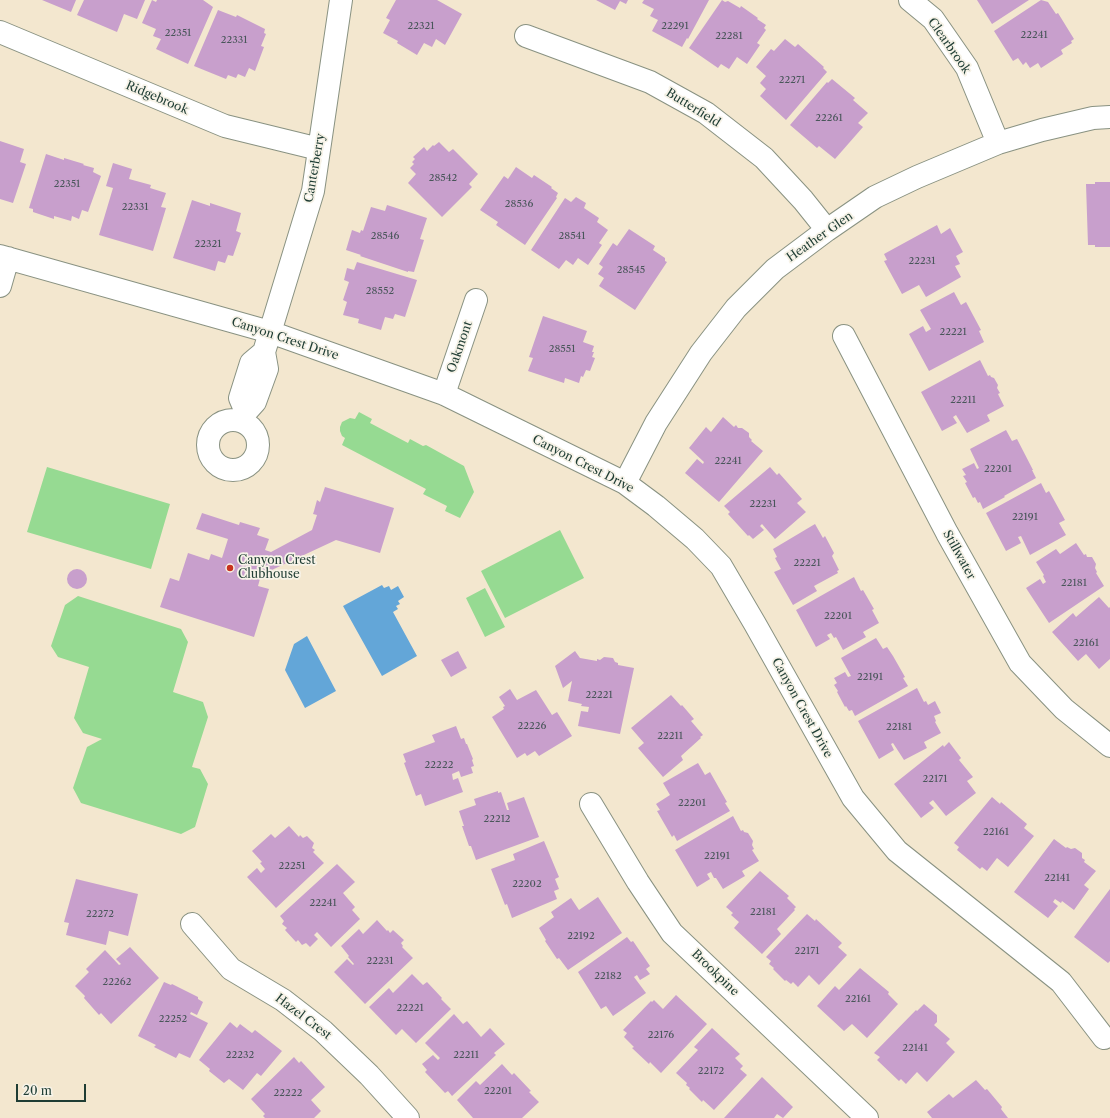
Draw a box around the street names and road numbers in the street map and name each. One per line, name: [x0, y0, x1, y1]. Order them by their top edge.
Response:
street label: Clearbrook: [925, 15, 973, 77]
street label: Ridgebrook: [124, 78, 190, 118]
street label: Butterfield: [663, 86, 723, 130]
street label: Canterberry: [302, 132, 328, 204]
street label: Heather Glen: [784, 209, 856, 265]
street label: Canyon Crest Drive: [230, 315, 340, 363]
street label: Oakmont: [444, 319, 476, 375]
street label: Canyon Crest Drive: [530, 432, 636, 496]
street label: Stillwater: [940, 528, 978, 582]
street label: Canyon Crest Drive: [769, 656, 835, 760]
street label: Brookpine: [688, 947, 742, 999]
street label: Hazel Crest: [272, 991, 334, 1043]

